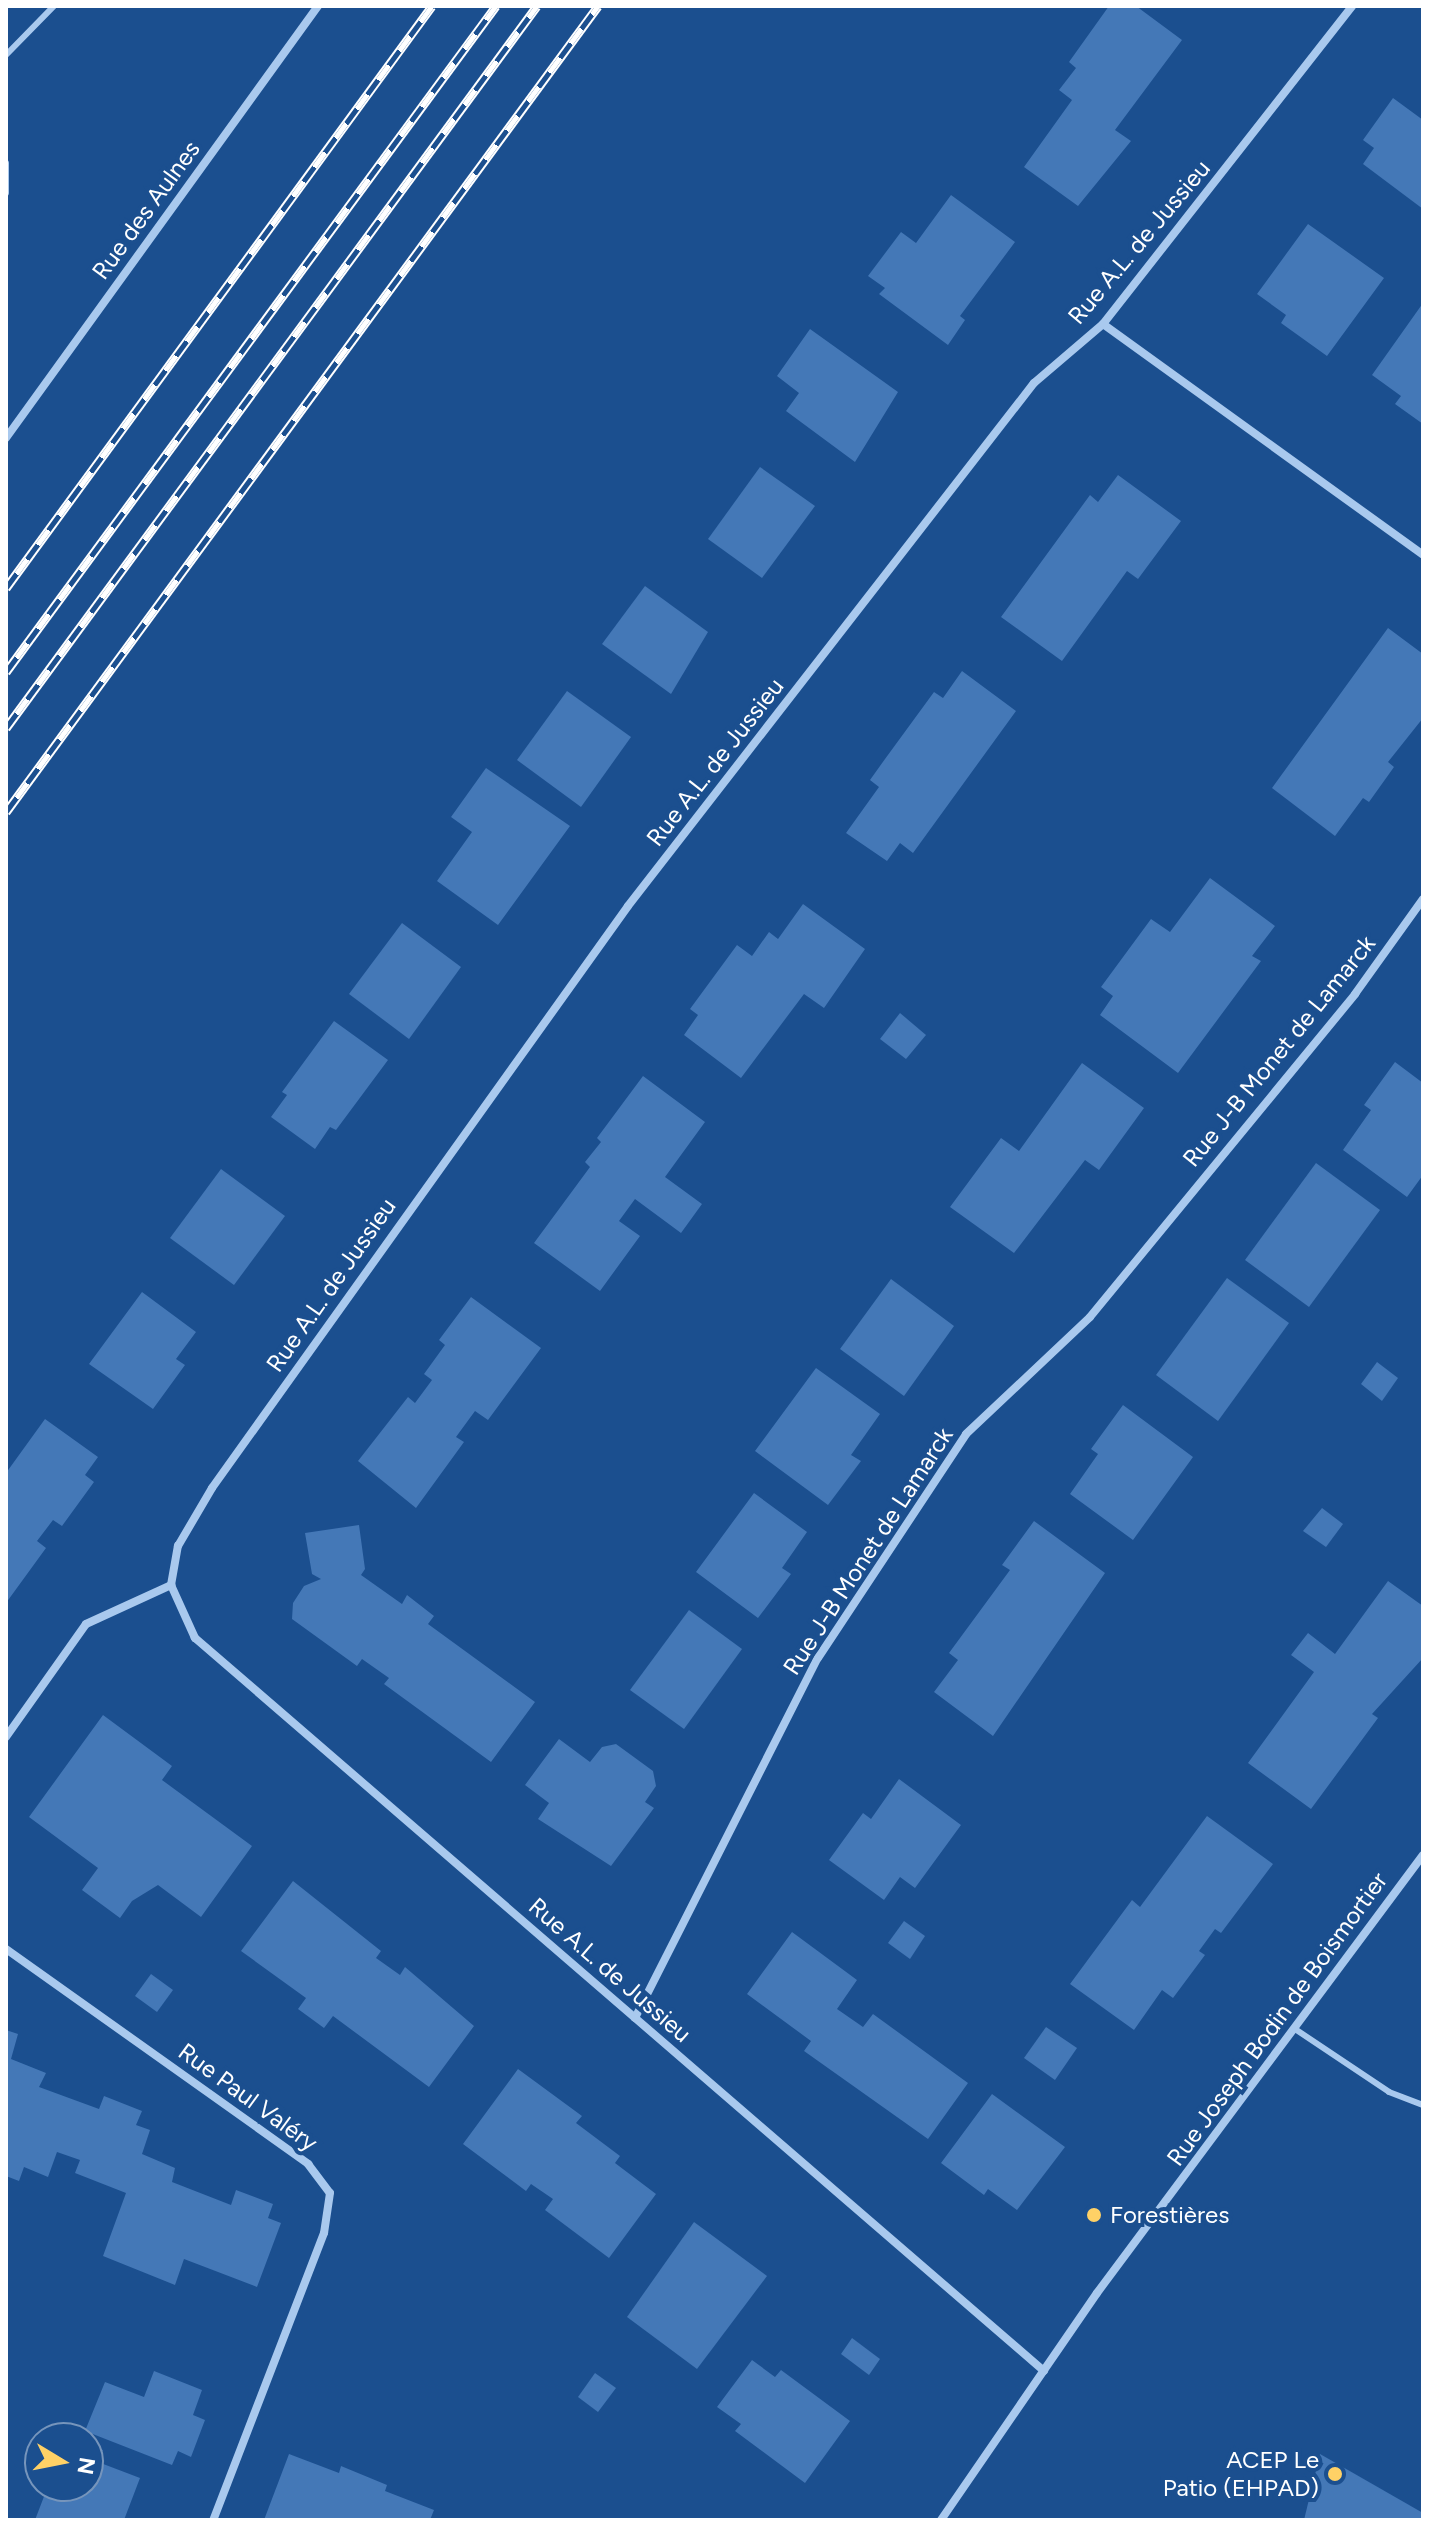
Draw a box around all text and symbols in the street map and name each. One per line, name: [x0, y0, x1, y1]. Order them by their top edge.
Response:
street label: Rue des Aulnes: [86, 135, 206, 285]
street label: Rue A.L. de Jussieu: [1062, 154, 1216, 330]
street label: Rue A.L. de Jussieu: [640, 672, 790, 852]
street label: Rue J-B Monet de Lamarck: [1177, 930, 1381, 1172]
street label: Rue A.L. de Jussieu: [260, 1193, 402, 1377]
street label: Rue J-B Monet de Lamarck: [777, 1422, 959, 1680]
street label: Rue Joseph Bodin de Boismortier: [1161, 1867, 1393, 2171]
street label: Rue A.L. de Jussieu: [523, 1892, 697, 2048]
street label: Rue Paul Valéry: [173, 2037, 323, 2157]
place label: Forestières: [1110, 2201, 1229, 2229]
marker: Forestières: [1085, 2206, 1103, 2224]
north arrow: [24, 2422, 104, 2502]
place label: ACEP Le Patio (EHPAD): [1163, 2446, 1319, 2502]
text: N: [71, 2455, 101, 2477]
marker: ACEP Le Patio (EHPAD): [1326, 2465, 1344, 2483]

